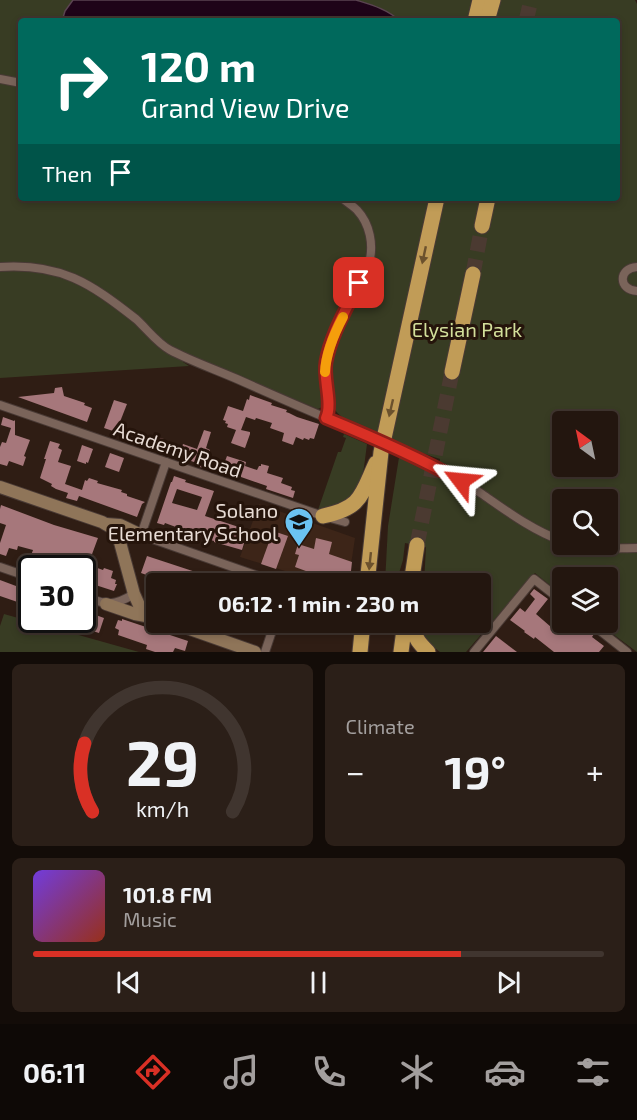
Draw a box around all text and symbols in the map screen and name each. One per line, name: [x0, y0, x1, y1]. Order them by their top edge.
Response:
text: 120 m: [141, 40, 256, 90]
icon: right: [42, 42, 120, 120]
text: Grand View Drive: [141, 91, 350, 123]
icon: arrive: [104, 156, 137, 189]
text: Then: [42, 160, 92, 186]
one-way arrow: [419, 246, 429, 264]
pin: [333, 257, 384, 308]
icon: arrive: [342, 266, 375, 299]
park label: Elysian Park: [412, 317, 522, 341]
one-way arrow: [386, 399, 395, 418]
north arrow: [552, 411, 618, 477]
map controls: [552, 411, 618, 633]
street label: Academy Road: [111, 416, 245, 482]
position arrow: [429, 449, 493, 513]
button: search: [552, 489, 618, 555]
place label: Solano Elementary School: [108, 498, 278, 545]
school or university icon: Solano Elementary School: [283, 506, 315, 548]
one-way arrow: [365, 551, 375, 570]
speed limit sign: 30: [18, 555, 96, 633]
button: layers: [552, 567, 618, 633]
text: 06:12 · 1 min · 230 m: [218, 590, 419, 616]
text: Climate: [346, 714, 415, 738]
text: 29: [126, 724, 199, 799]
text: 19°: [445, 744, 506, 798]
text: −: [346, 751, 365, 791]
text: +: [586, 751, 604, 791]
text: km/h: [136, 796, 189, 821]
text: 101.8 FM: [123, 881, 212, 907]
text: Music: [123, 907, 177, 931]
icon: previous: [112, 966, 145, 999]
icon: pause: [302, 966, 335, 999]
icon: next: [492, 966, 525, 999]
icon: directions: [132, 1051, 174, 1093]
icon: music: [220, 1051, 262, 1093]
icon: phone: [308, 1051, 350, 1093]
icon: climate: [396, 1051, 438, 1093]
icon: car: [484, 1051, 526, 1093]
icon: filters: [572, 1051, 614, 1093]
text: 06:11: [23, 1056, 86, 1088]

